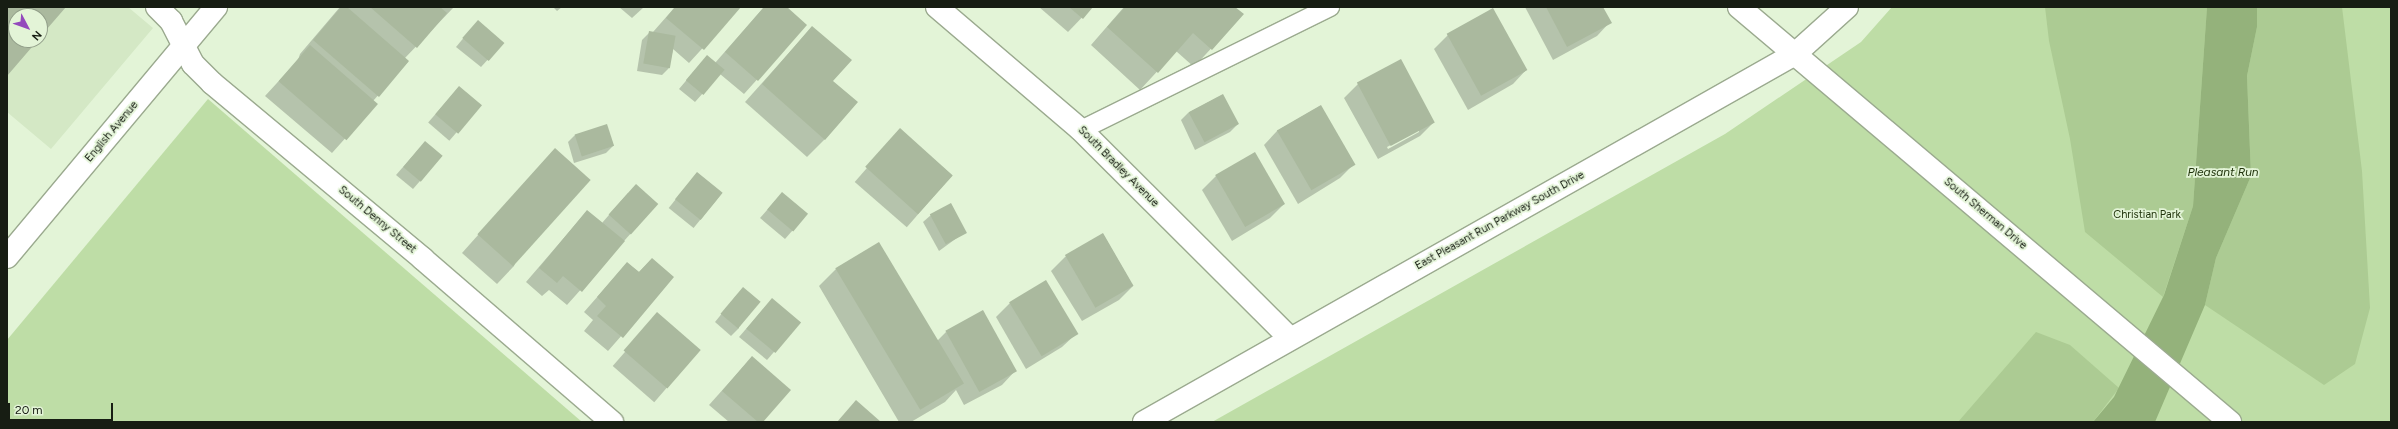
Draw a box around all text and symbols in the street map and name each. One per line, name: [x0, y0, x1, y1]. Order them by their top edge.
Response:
north arrow: [8, 8, 48, 48]
text: N: [29, 28, 44, 43]
street label: English Avenue: [83, 99, 141, 165]
street label: South Bradley Avenue: [1075, 124, 1161, 210]
water label: Pleasant Run: [2187, 166, 2259, 180]
street label: East Pleasant Run Parkway South Drive: [1413, 169, 1587, 273]
street label: South Sherman Drive: [1941, 175, 2029, 253]
street label: South Denny Street: [335, 184, 419, 256]
park label: Christian Park: [2113, 208, 2181, 222]
scale bar: [10, 395, 115, 421]
text: 20 m: [15, 403, 43, 417]

